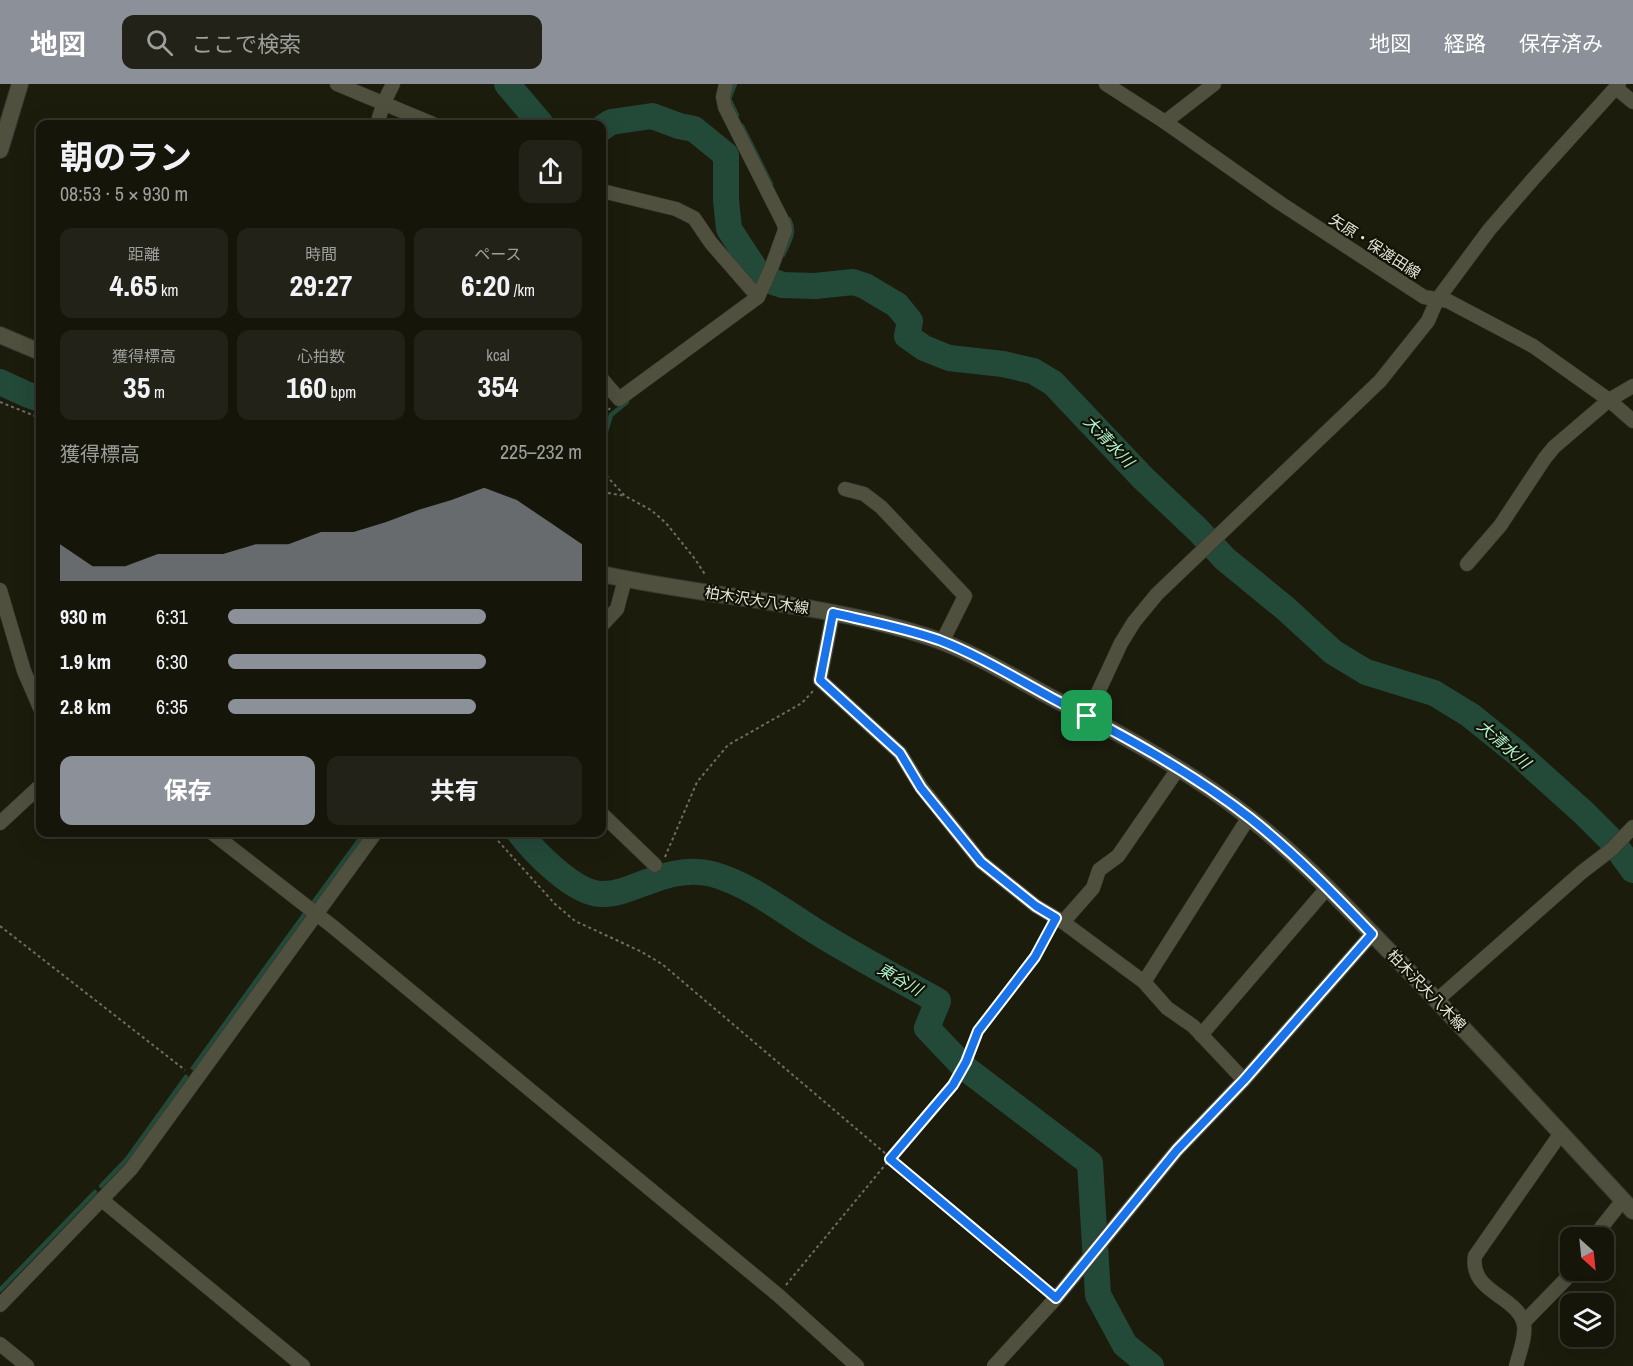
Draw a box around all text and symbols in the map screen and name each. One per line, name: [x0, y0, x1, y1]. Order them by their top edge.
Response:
search box: [122, 15, 542, 69]
text: 地図: [30, 25, 86, 63]
icon: search: [143, 26, 176, 59]
text: ここで検索: [191, 29, 301, 59]
text: 地図: [1369, 29, 1411, 58]
text: 経路: [1444, 29, 1486, 58]
text: 保存済み: [1519, 29, 1603, 58]
text: 朝のラン: [60, 135, 192, 179]
button: share: [519, 140, 582, 203]
text: 08:53 · 5 × 930 m: [60, 180, 188, 207]
street label: 矢原・保渡田線: [1325, 209, 1425, 283]
text: 距離: [128, 243, 160, 265]
text: 時間: [305, 243, 337, 265]
text: ペース: [474, 243, 522, 265]
text: 4.65: [109, 265, 157, 305]
text: 29:27: [290, 265, 352, 305]
text: 6:20: [461, 265, 510, 305]
text: km: [157, 279, 179, 301]
text: /km: [510, 279, 535, 301]
text: kcal: [486, 344, 510, 366]
text: 獲得標高: [112, 345, 176, 367]
text: 心拍数: [297, 345, 345, 367]
text: 354: [477, 366, 519, 406]
text: 35: [123, 367, 150, 407]
text: 160: [286, 367, 327, 407]
text: m: [150, 381, 165, 403]
text: bpm: [327, 381, 356, 403]
water label: 大清水川: [1079, 410, 1141, 473]
text: 225–232 m: [500, 438, 582, 465]
text: 獲得標高: [60, 440, 140, 467]
street label: 柏木沢大八木線: [703, 581, 811, 619]
text: 930 m: [60, 603, 107, 630]
text: 6:31: [156, 603, 188, 630]
text: 1.9 km: [60, 648, 111, 675]
text: 6:30: [156, 648, 188, 675]
pin: [1061, 690, 1112, 741]
text: 2.8 km: [60, 693, 111, 720]
text: 6:35: [156, 693, 188, 720]
icon: arrive: [1070, 699, 1103, 732]
water label: 大清水川: [1473, 715, 1537, 775]
button: 保存: [60, 756, 315, 825]
button: 共有: [327, 756, 582, 825]
street label: 柏木沢大八木線: [1383, 945, 1471, 1035]
water label: 東谷川: [874, 957, 928, 1002]
north arrow: [1560, 1227, 1614, 1281]
map controls: [1560, 1227, 1614, 1347]
button: layers: [1560, 1293, 1614, 1347]

